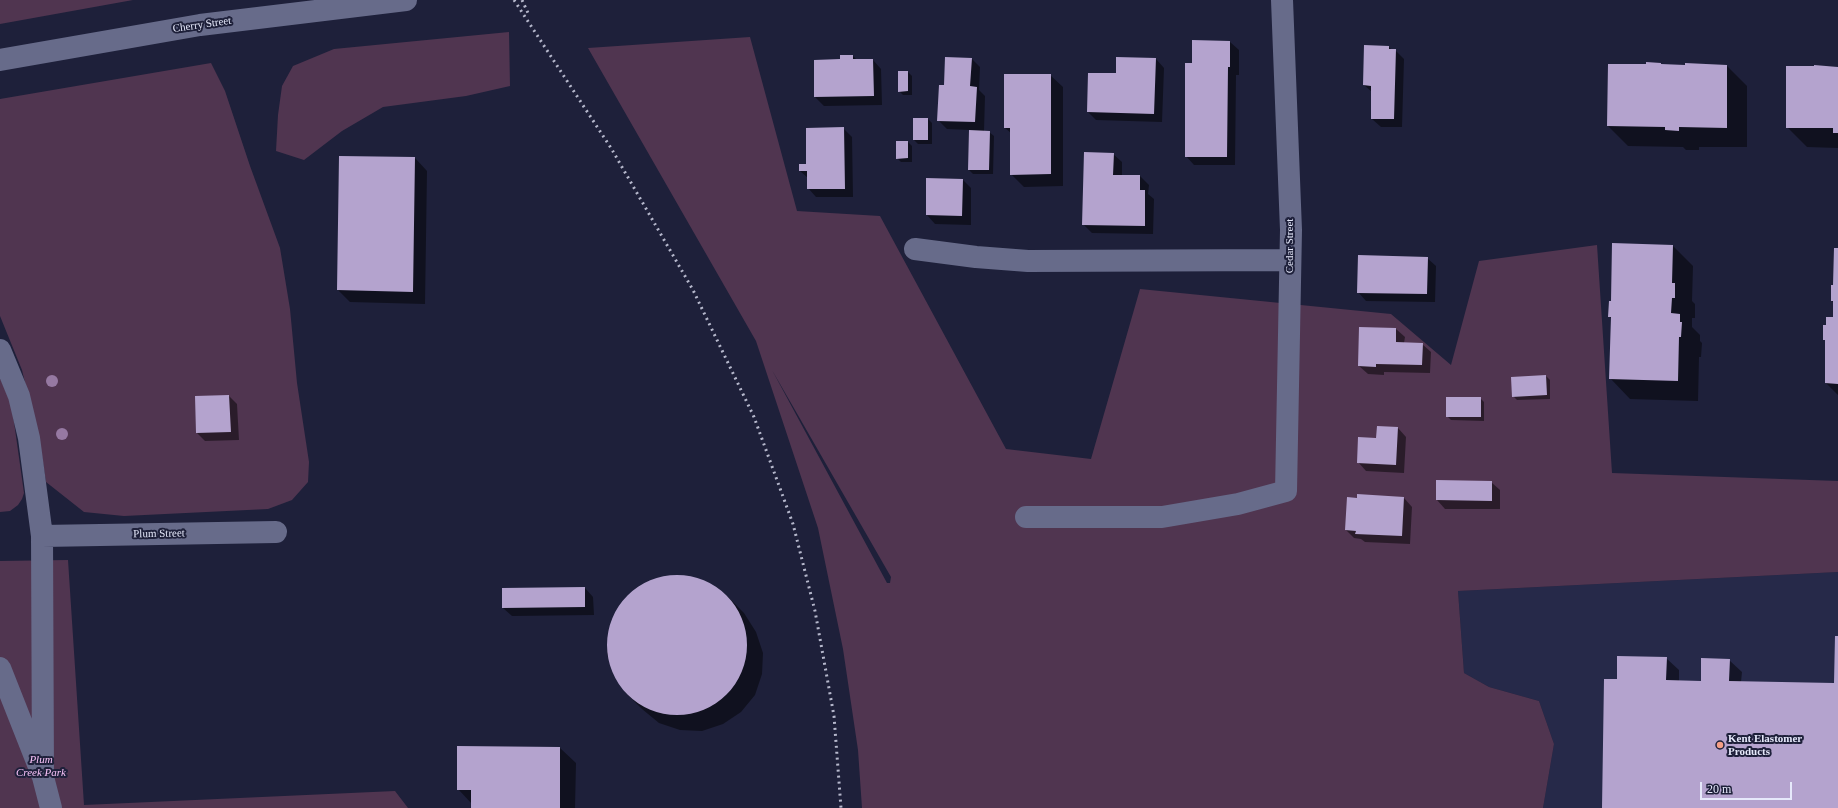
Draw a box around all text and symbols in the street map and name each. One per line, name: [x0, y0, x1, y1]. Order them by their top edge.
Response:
street label: Cherry Street: [172, 14, 232, 36]
street label: Cedar Street: [1283, 219, 1297, 273]
street label: Plum Street: [133, 527, 185, 541]
place label: Kent Elastomer Products: [1728, 732, 1802, 758]
marker: Kent Elastomer Products: [1715, 740, 1725, 750]
park label: Plum Creek Park: [16, 753, 66, 779]
scale bar: [1702, 774, 1794, 800]
text: 20 m: [1707, 782, 1731, 796]

